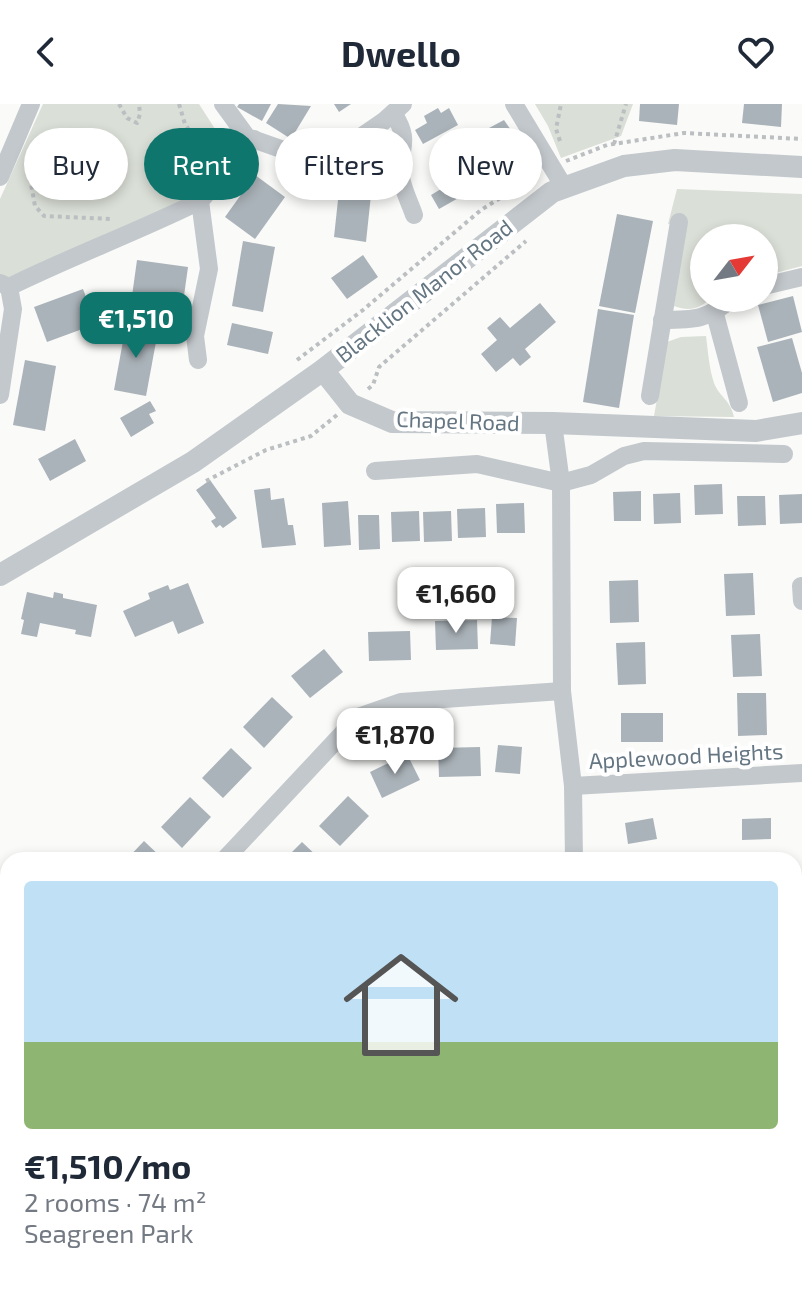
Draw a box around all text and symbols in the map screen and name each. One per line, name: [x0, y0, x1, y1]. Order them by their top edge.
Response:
icon: back: [24, 30, 68, 74]
icon: heart: [734, 30, 778, 74]
text: Dwello: [341, 31, 461, 74]
chip: Buy: [24, 128, 128, 200]
chip: Rent: [144, 128, 259, 200]
chip: Filters: [275, 128, 413, 200]
chip: New: [429, 128, 542, 200]
street label: Blacklion Manor Road: [330, 213, 517, 367]
north arrow: [690, 224, 778, 312]
map controls: [690, 224, 778, 312]
pin: €1,510: [71, 292, 201, 360]
text: €1,510: [98, 302, 174, 333]
street label: Chapel Road: [396, 405, 520, 435]
pin: €1,660: [391, 567, 521, 635]
text: €1,660: [415, 577, 497, 608]
pin: €1,870: [330, 708, 460, 776]
text: €1,870: [355, 718, 435, 749]
street label: Applewood Heights: [588, 737, 784, 773]
icon: home: [329, 933, 473, 1077]
text: €1,510/mo: [24, 1145, 191, 1186]
text: 2 rooms · 74 m²: [24, 1186, 206, 1217]
text: Seagreen Park: [24, 1217, 193, 1248]

